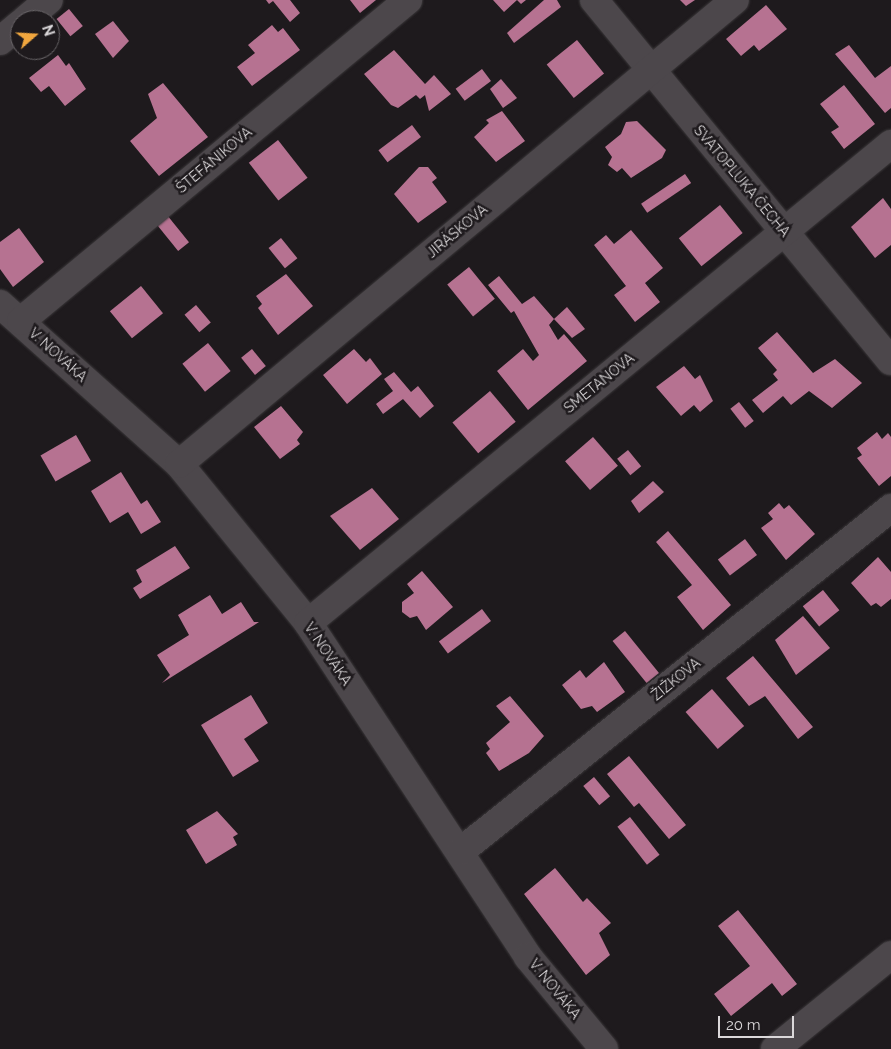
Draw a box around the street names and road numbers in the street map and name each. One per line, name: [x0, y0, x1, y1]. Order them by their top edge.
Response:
street label: SVATOPLUKA ČECHA: [690, 122, 794, 240]
street label: ŠTEFÁNIKOVA: [173, 124, 255, 196]
street label: JIRÁSKOVA: [423, 201, 491, 261]
street label: V. NOVÁKA: [26, 325, 90, 385]
street label: SMETANOVA: [561, 350, 637, 416]
street label: V. NOVÁKA: [301, 619, 355, 689]
street label: ŽIŽKOVA: [648, 654, 704, 704]
street label: V. NOVÁKA: [526, 956, 584, 1022]

